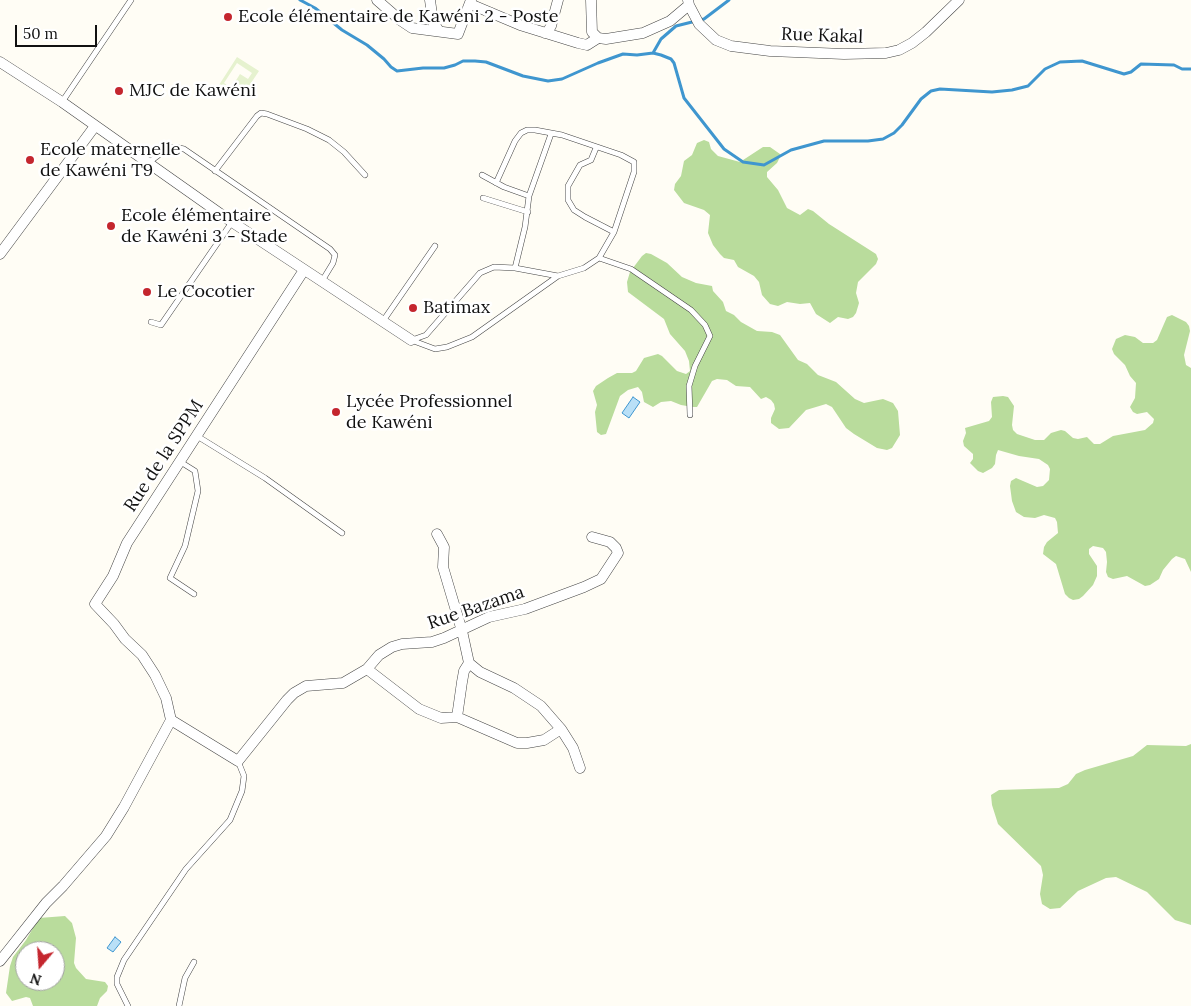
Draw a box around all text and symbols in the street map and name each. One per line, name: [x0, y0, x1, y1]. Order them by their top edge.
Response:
place label: Ecole élémentaire de Kawéni 2 - Poste: [238, 6, 559, 28]
marker: Ecole élémentaire de Kawéni 2 - Poste: [222, 11, 234, 23]
scale bar: [18, 15, 100, 47]
text: 50 m: [23, 24, 58, 43]
street label: Rue Kakal: [781, 24, 863, 48]
place label: MJC de Kawéni: [129, 80, 256, 102]
marker: MJC de Kawéni: [113, 85, 125, 97]
place label: Ecole maternelle de Kawéni T9: [40, 139, 181, 182]
marker: Ecole maternelle de Kawéni T9: [24, 154, 36, 166]
place label: Ecole élémentaire de Kawéni 3 - Stade: [121, 205, 287, 248]
marker: Ecole élémentaire de Kawéni 3 - Stade: [105, 220, 117, 232]
place label: Le Cocotier: [157, 281, 255, 303]
marker: Le Cocotier: [141, 286, 153, 298]
place label: Batimax: [423, 297, 490, 319]
marker: Batimax: [407, 302, 419, 314]
place label: Lycée Professionnel de Kawéni: [346, 391, 512, 434]
street label: Rue de la SPPM: [120, 396, 208, 516]
marker: Lycée Professionnel de Kawéni: [330, 406, 342, 418]
street label: Rue Bazama: [425, 581, 527, 635]
north arrow: [15, 941, 65, 991]
text: N: [28, 969, 44, 990]

